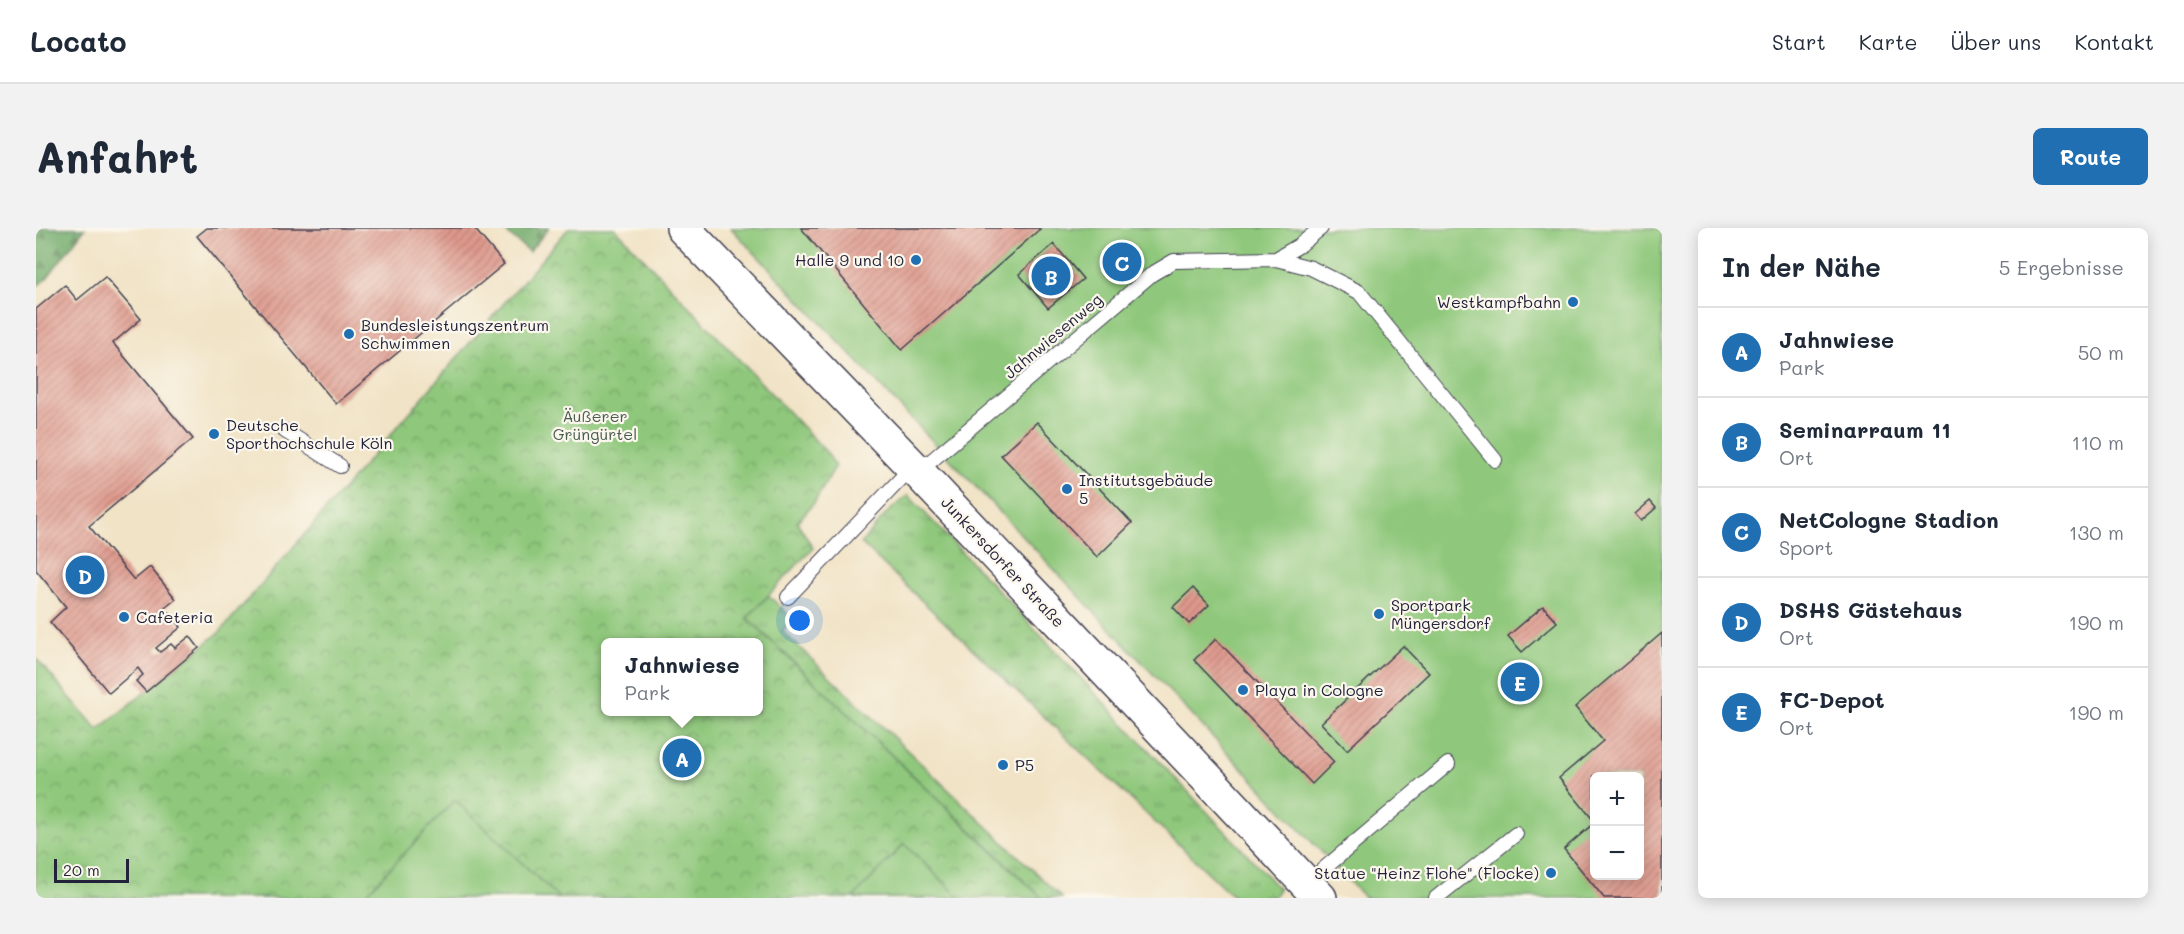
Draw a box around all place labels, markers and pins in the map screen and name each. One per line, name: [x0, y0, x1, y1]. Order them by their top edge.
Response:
pin: C: [1102, 240, 1142, 285]
place label: Halle 9 und 10: [795, 249, 904, 270]
marker: Halle 9 und 10: [909, 253, 923, 267]
pin: B: [1032, 254, 1070, 298]
place label: Westkampfbahn: [1437, 291, 1561, 312]
marker: Westkampfbahn: [1566, 295, 1580, 309]
place label: Bundesleistungszentrum Schwimmen: [361, 314, 549, 353]
marker: Bundesleistungszentrum Schwimmen: [342, 327, 356, 341]
place label: Deutsche Sporthochschule Köln: [226, 414, 392, 453]
marker: Deutsche Sporthochschule Köln: [207, 427, 221, 441]
place label: Institutsgebäude 5: [1079, 469, 1213, 508]
marker: Institutsgebäude 5: [1060, 482, 1074, 496]
pin: D: [65, 552, 104, 598]
place label: Sportpark Müngersdorf: [1391, 594, 1491, 633]
place label: Cafeteria: [136, 606, 213, 627]
marker: Sportpark Müngersdorf: [1372, 607, 1386, 621]
marker: Cafeteria: [117, 610, 131, 624]
pin: E: [1500, 660, 1540, 704]
place label: Playa in Cologne: [1255, 679, 1384, 700]
marker: Playa in Cologne: [1236, 683, 1250, 697]
pin: A: [662, 736, 702, 780]
place label: P5: [1015, 754, 1034, 775]
marker: P5: [996, 758, 1010, 772]
place label: Statue "Heinz Flohe" (Flocke): [1314, 862, 1539, 883]
marker: Statue "Heinz Flohe" (Flocke): [1544, 866, 1558, 880]

